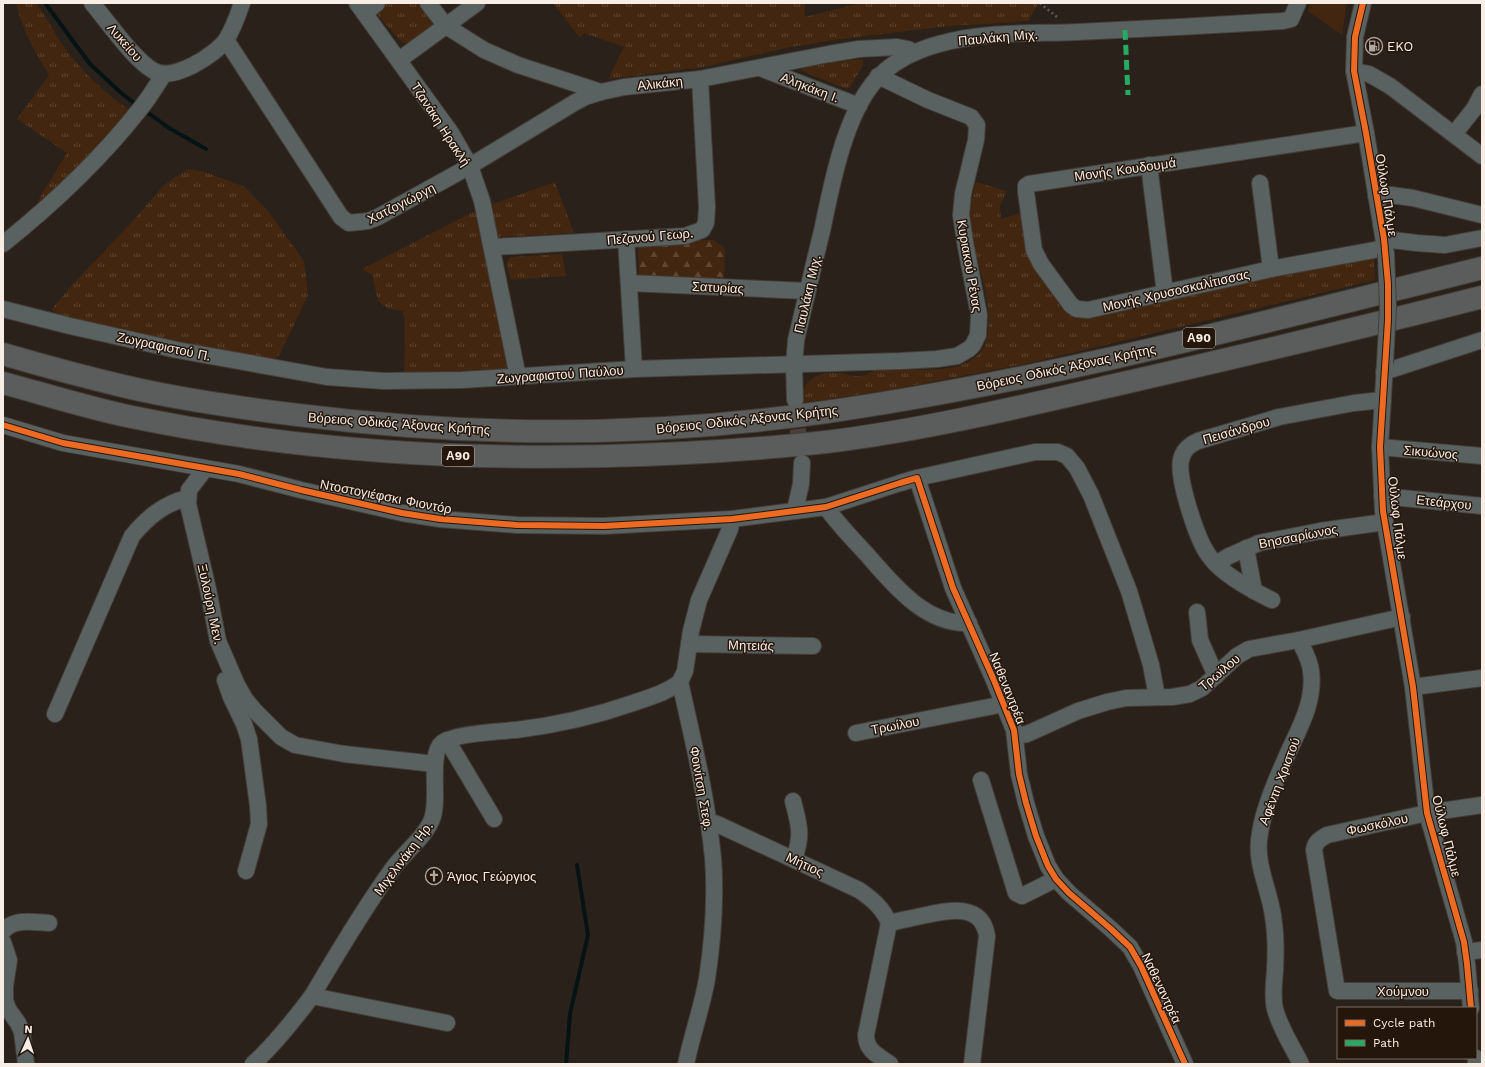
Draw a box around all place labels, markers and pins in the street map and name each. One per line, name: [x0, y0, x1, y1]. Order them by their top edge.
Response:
fuel station icon: EKO: [1364, 36, 1384, 56]
place label: EKO: [1387, 39, 1413, 54]
church icon: Άγιος Γεώργιος: [424, 866, 444, 886]
place label: Άγιος Γεώργιος: [447, 869, 536, 884]

